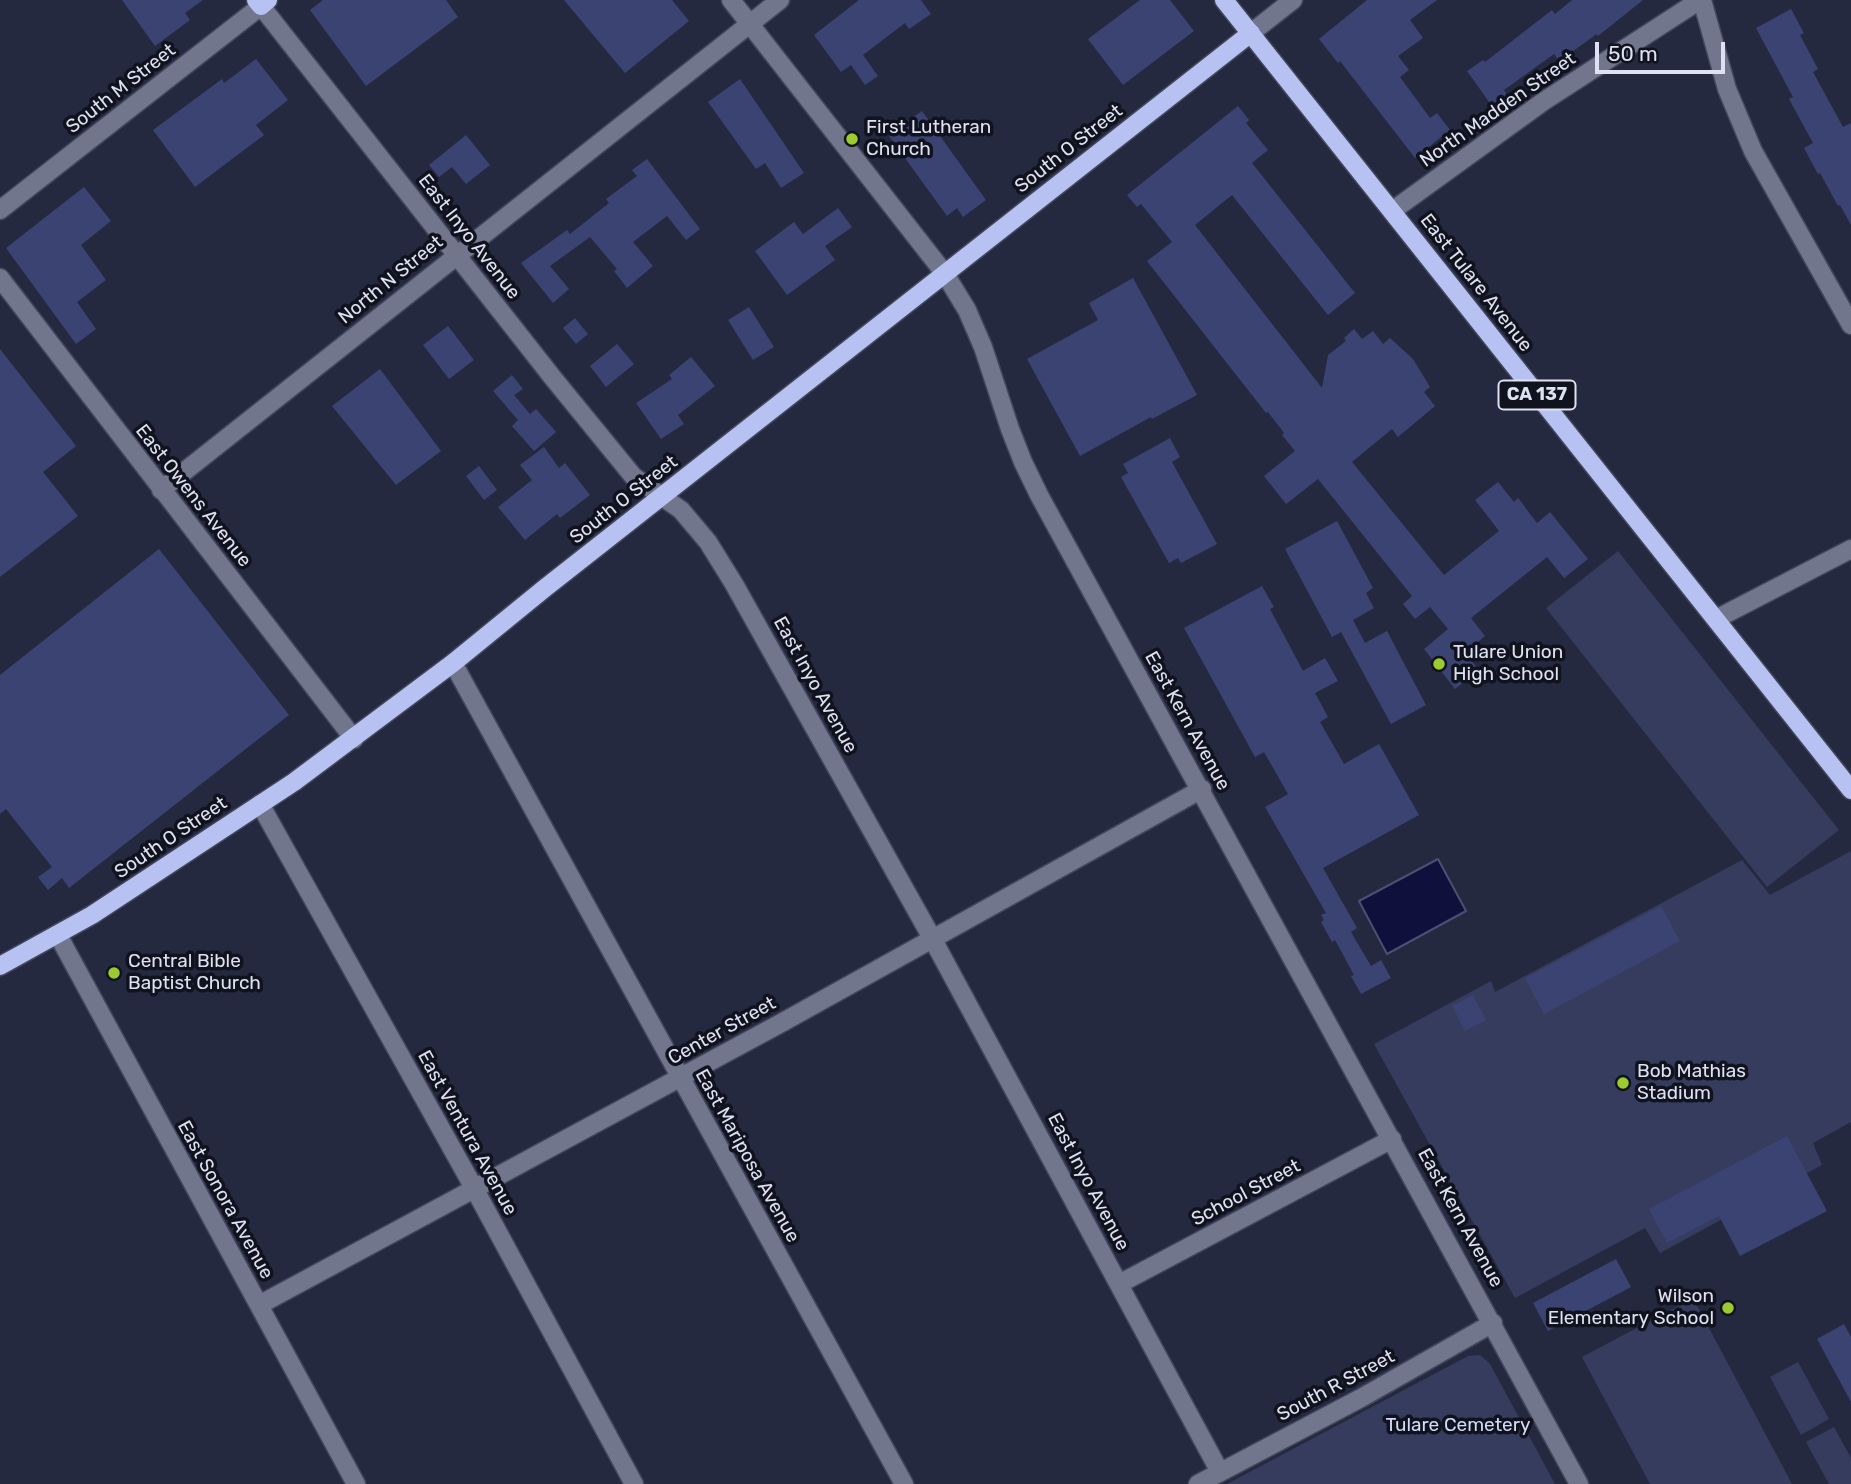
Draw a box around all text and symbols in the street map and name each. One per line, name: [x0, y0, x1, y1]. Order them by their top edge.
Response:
scale bar: [1599, 28, 1728, 72]
street label: South M Street: [62, 39, 180, 139]
text: 50 m: [1608, 41, 1658, 66]
street label: North Madden Street: [1416, 48, 1580, 172]
street label: South O Street: [1011, 100, 1127, 198]
place label: First Lutheran Church: [866, 117, 991, 161]
marker: First Lutheran Church: [844, 131, 860, 147]
street label: East Inyo Avenue: [413, 170, 525, 304]
street label: East Tulare Avenue: [1415, 210, 1537, 356]
street label: North N Street: [334, 231, 448, 329]
road number: CA 137: [1498, 380, 1576, 410]
street label: East Owens Avenue: [130, 420, 256, 572]
street label: South O Street: [566, 451, 682, 549]
street label: East Inyo Avenue: [768, 613, 862, 757]
place label: Tulare Union High School: [1453, 642, 1563, 686]
street label: East Kern Avenue: [1139, 648, 1235, 794]
marker: Tulare Union High School: [1431, 656, 1447, 672]
street label: South O Street: [111, 792, 231, 884]
place label: Central Bible Baptist Church: [128, 951, 261, 995]
marker: Central Bible Baptist Church: [106, 965, 122, 981]
street label: Center Street: [664, 992, 780, 1070]
street label: East Ventura Avenue: [412, 1047, 522, 1219]
place label: Bob Mathias Stadium: [1637, 1061, 1746, 1105]
street label: East Mariposa Avenue: [690, 1065, 804, 1247]
marker: Bob Mathias Stadium: [1615, 1075, 1631, 1091]
street label: East Inyo Avenue: [1042, 1109, 1134, 1255]
street label: East Sonora Avenue: [172, 1117, 278, 1283]
street label: East Kern Avenue: [1412, 1145, 1508, 1291]
street label: School Street: [1188, 1155, 1304, 1231]
place label: Wilson Elementary School: [1548, 1286, 1714, 1330]
marker: Wilson Elementary School: [1720, 1300, 1736, 1316]
street label: South R Street: [1273, 1345, 1399, 1427]
park label: Tulare Cemetery: [1386, 1415, 1530, 1437]

